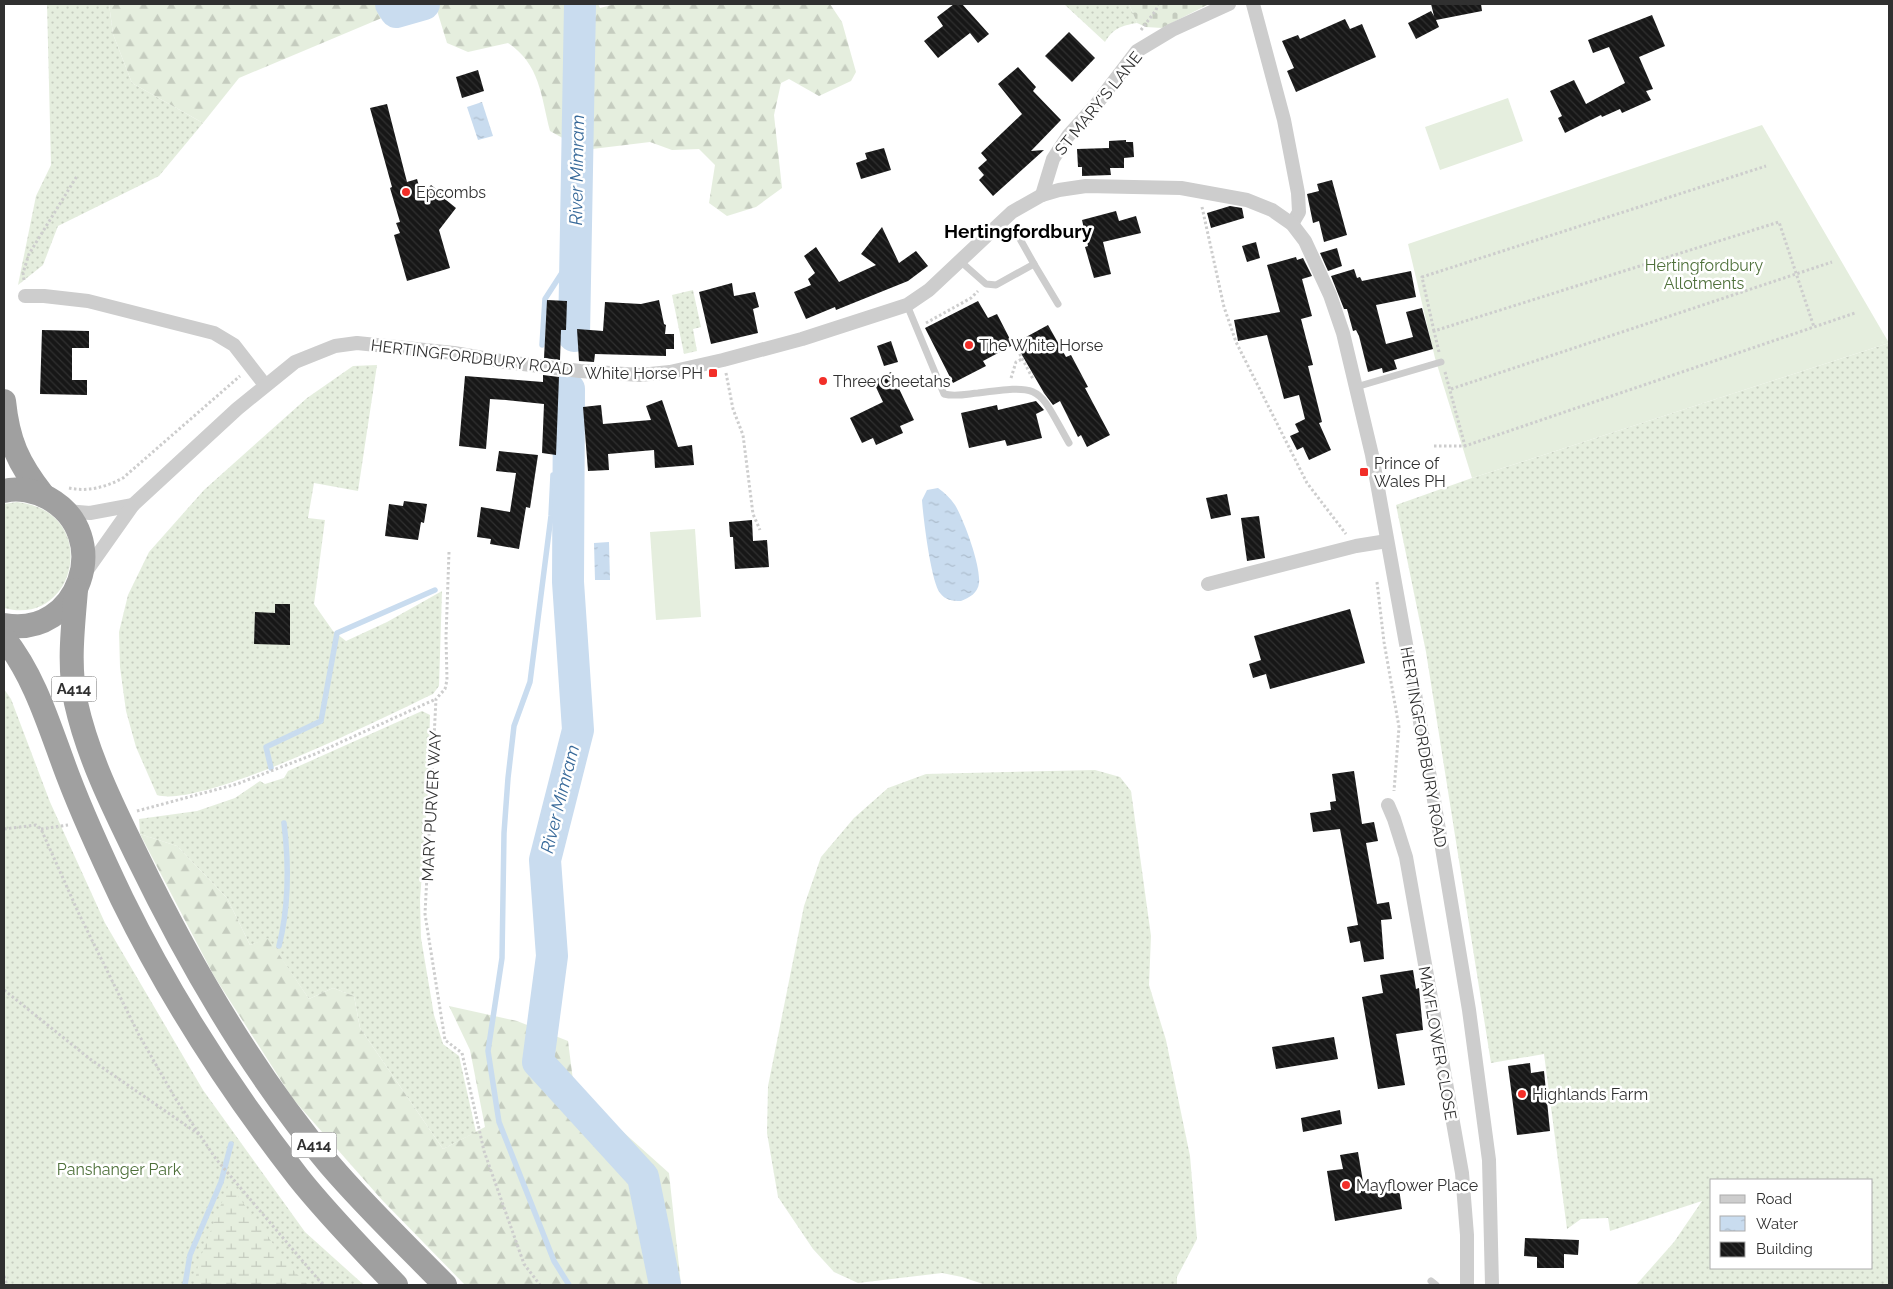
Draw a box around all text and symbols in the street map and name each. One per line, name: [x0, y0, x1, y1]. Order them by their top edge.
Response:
street label: ST MARY'S LANE: [1051, 48, 1146, 159]
water label: River Mimram: [565, 114, 588, 226]
place label: Epcombs: [416, 183, 486, 202]
marker: Epcombs: [400, 186, 412, 198]
district label: Hertingfordbury: [944, 220, 1093, 242]
park label: Hertingfordbury Allotments: [1645, 256, 1763, 293]
street label: HERTINGFORDBURY ROAD: [370, 336, 574, 379]
place label: The White Horse: [979, 336, 1103, 355]
marker: The White Horse: [963, 339, 975, 351]
place label: White Horse PH: [585, 364, 703, 383]
marker: White Horse PH: [707, 367, 719, 379]
place label: Three Cheetahs: [833, 372, 951, 391]
marker: Three Cheetahs: [817, 375, 829, 387]
place label: Prince of Wales PH: [1374, 454, 1446, 491]
marker: Prince of Wales PH: [1358, 466, 1370, 478]
street label: HERTINGFORDBURY ROAD: [1396, 645, 1451, 849]
road number: A414: [52, 676, 96, 702]
street label: MARY PURVER WAY: [418, 729, 445, 882]
water label: River Mimram: [536, 743, 583, 855]
street label: MAYFLOWER CLOSE: [1415, 965, 1460, 1122]
place label: Highlands Farm: [1532, 1085, 1648, 1104]
marker: Highlands Farm: [1516, 1088, 1528, 1100]
road number: A414: [292, 1132, 336, 1158]
park label: Panshanger Park: [57, 1160, 182, 1179]
place label: Mayflower Place: [1356, 1176, 1478, 1195]
marker: Mayflower Place: [1340, 1179, 1352, 1191]
legend: [1710, 1179, 1873, 1269]
text: Road: [1756, 1190, 1792, 1208]
text: Water: [1756, 1215, 1799, 1233]
text: Building: [1756, 1240, 1813, 1258]

